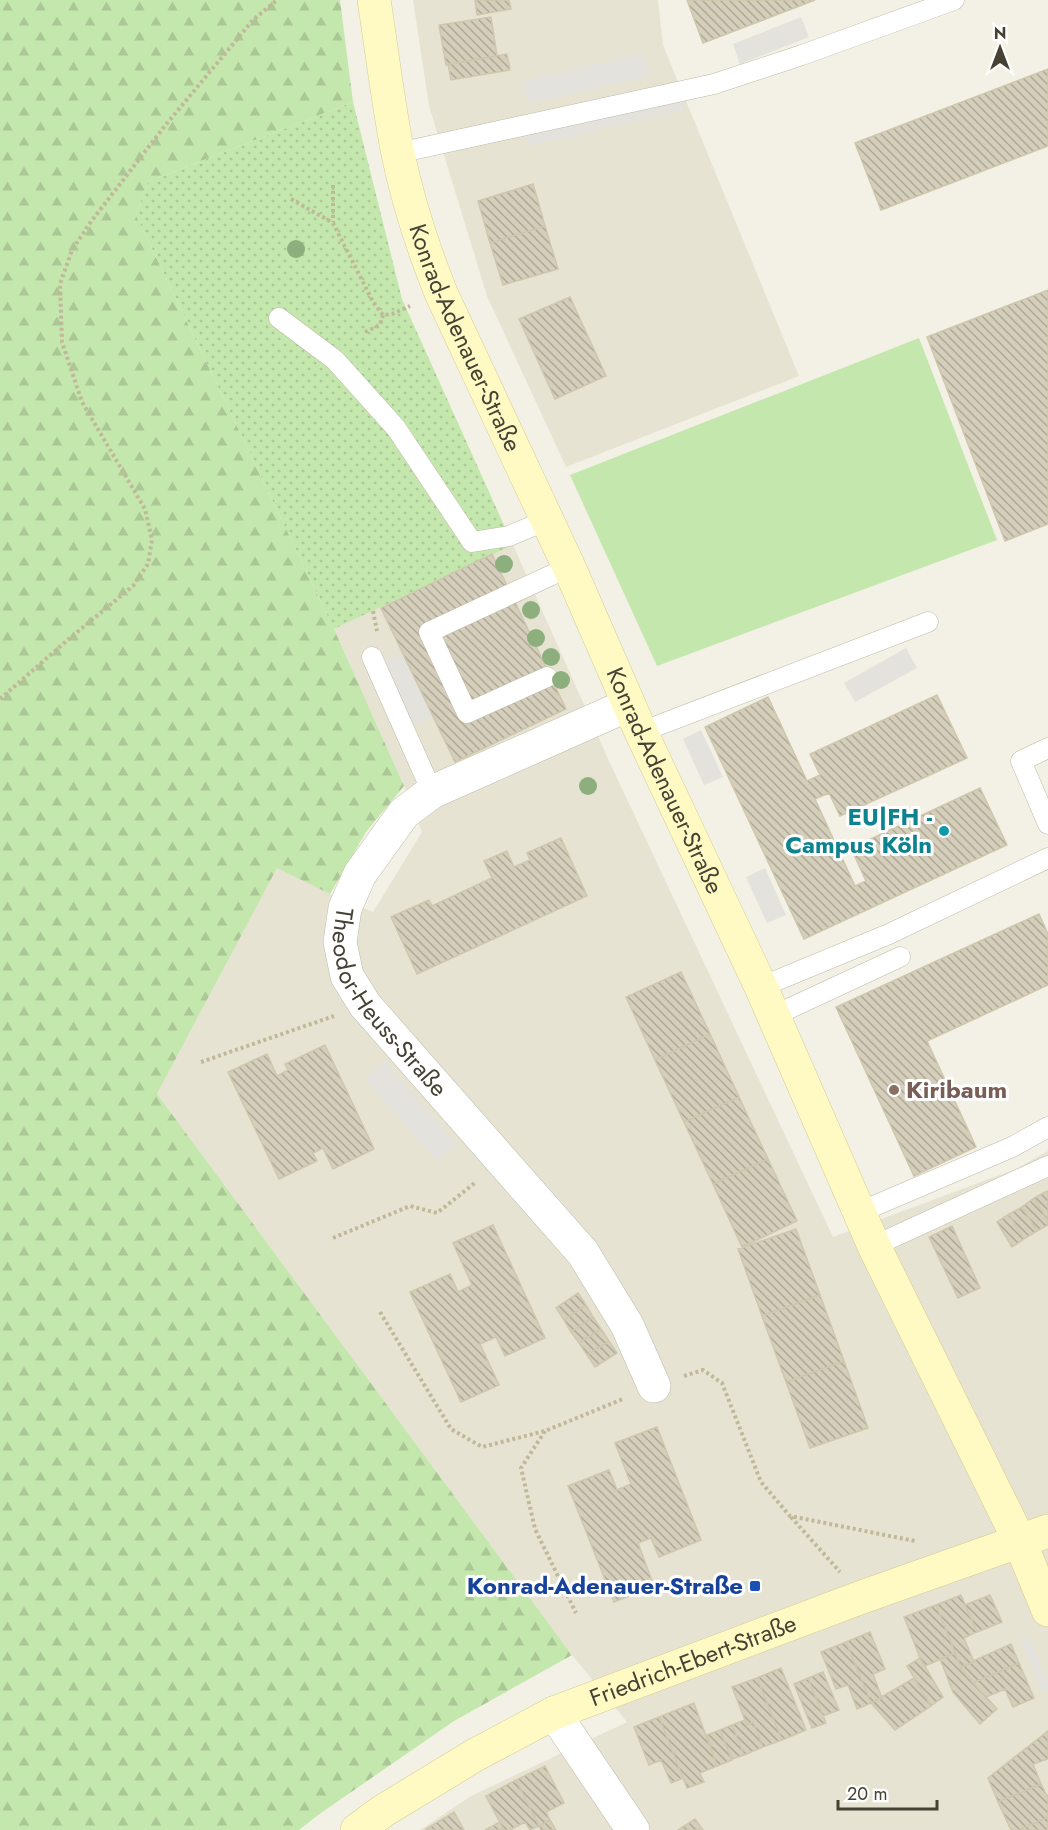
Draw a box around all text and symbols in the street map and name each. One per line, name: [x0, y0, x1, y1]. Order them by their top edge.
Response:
north arrow: [970, 18, 1030, 78]
text: N: [994, 22, 1006, 45]
street label: Konrad-Adenauer-Straße: [400, 219, 531, 457]
street label: Konrad-Adenauer-Straße: [598, 662, 733, 899]
place label: EU|FH - Campus Köln: [785, 799, 933, 862]
marker: EU|FH - Campus Köln: [937, 824, 951, 838]
street label: Theodor-Heuss-Straße: [323, 905, 456, 1104]
place label: Kiribaum: [906, 1072, 1007, 1107]
marker: Kiribaum: [887, 1083, 901, 1097]
place label: Konrad-Adenauer-Straße: [467, 1568, 743, 1603]
marker: Konrad-Adenauer-Straße: [748, 1579, 762, 1593]
street label: Friedrich-Ebert-Straße: [584, 1605, 801, 1715]
scale bar: [838, 1773, 937, 1811]
text: 20 m: [847, 1781, 887, 1807]

